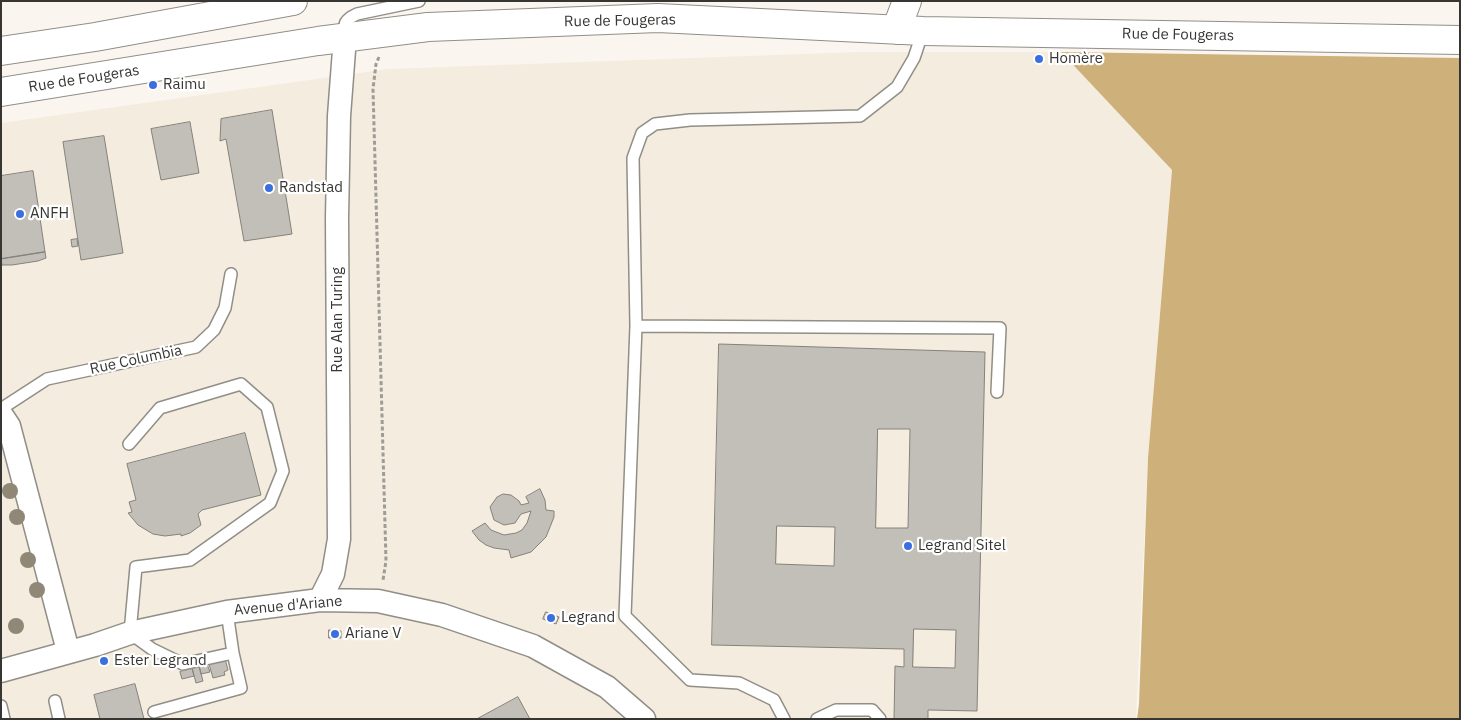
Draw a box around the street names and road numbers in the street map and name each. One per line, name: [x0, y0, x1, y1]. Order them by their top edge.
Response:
street label: Rue de Fougeras: [564, 11, 676, 31]
street label: Rue de Fougeras: [1122, 25, 1234, 45]
street label: Rue de Fougeras: [27, 61, 141, 97]
street label: Rue Alan Turing: [329, 267, 347, 373]
street label: Rue Columbia: [88, 341, 184, 379]
street label: Avenue d'Ariane: [233, 592, 343, 620]

